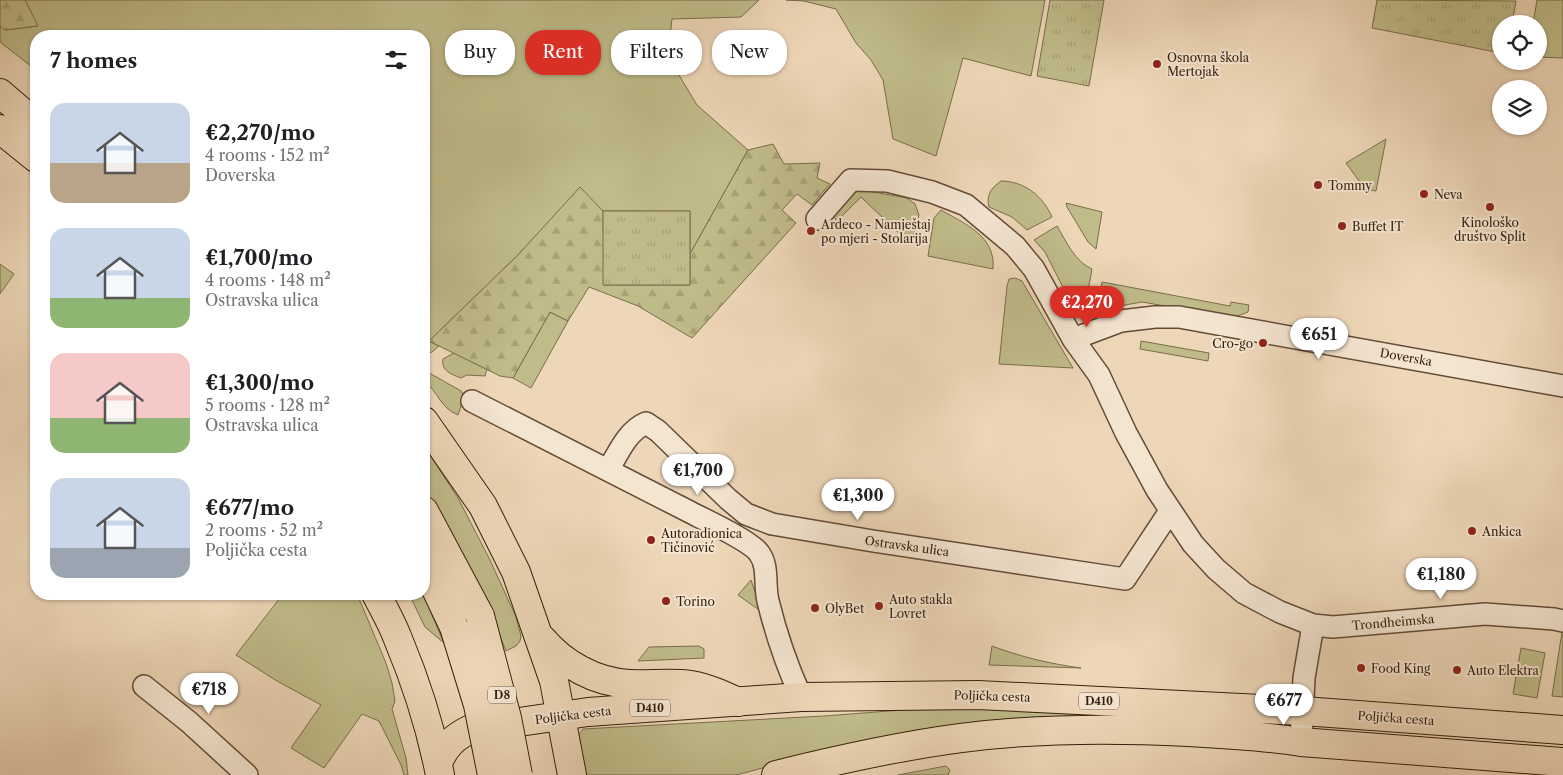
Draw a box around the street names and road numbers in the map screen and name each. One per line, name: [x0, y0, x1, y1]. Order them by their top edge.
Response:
street label: Doverska: [1379, 345, 1434, 369]
street label: Ostravska ulica: [864, 533, 951, 559]
street label: Trondheimska: [1351, 611, 1435, 633]
road number: D8: [488, 686, 516, 704]
street label: Poljička cesta: [953, 687, 1031, 705]
road number: D410: [1079, 692, 1119, 709]
road number: D410: [630, 700, 670, 716]
street label: Poljička cesta: [534, 703, 613, 727]
street label: Poljička cesta: [1357, 708, 1436, 728]

